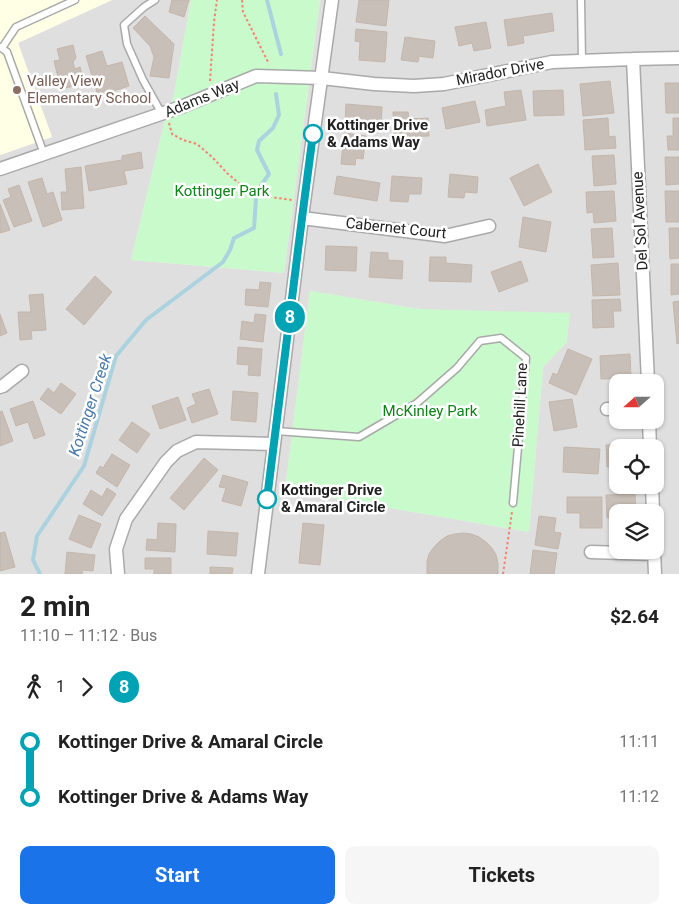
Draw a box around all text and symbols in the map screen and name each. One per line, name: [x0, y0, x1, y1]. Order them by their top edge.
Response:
street label: Mirador Drive: [454, 55, 546, 89]
place label: Valley View Elementary School: [27, 72, 151, 107]
street label: Adams Way: [162, 75, 242, 121]
marker: Valley View Elementary School: [11, 84, 23, 96]
place label: Kottinger Drive & Adams Way: [327, 116, 428, 151]
marker: Kottinger Drive & Adams Way: [303, 124, 323, 144]
street label: Del Sol Avenue: [628, 171, 652, 271]
park label: Kottinger Park: [175, 182, 270, 200]
street label: Cabernet Court: [345, 214, 447, 242]
line badge: 8: [274, 301, 306, 333]
text: 8: [285, 306, 295, 327]
water label: Kottinger Creek: [65, 350, 116, 459]
street label: Pinehill Lane: [509, 362, 531, 448]
north arrow: [609, 374, 664, 429]
map controls: [609, 374, 664, 559]
park label: McKinley Park: [383, 402, 478, 420]
button: locate: [609, 439, 664, 494]
place label: Kottinger Drive & Amaral Circle: [281, 481, 385, 516]
marker: Kottinger Drive & Amaral Circle: [257, 489, 277, 509]
button: layers: [609, 504, 664, 559]
text: 2 min: [20, 590, 90, 623]
text: $2.64: [610, 605, 659, 628]
text: 11:10 – 11:12 · Bus: [20, 626, 157, 645]
icon: walk: [20, 673, 48, 701]
icon: forward: [73, 673, 101, 701]
text: 8: [119, 676, 129, 697]
text: 1: [56, 677, 65, 696]
text: Kottinger Drive & Amaral Circle: [58, 730, 323, 753]
text: 11:11: [619, 732, 659, 751]
text: Kottinger Drive & Adams Way: [58, 785, 308, 808]
text: 11:12: [619, 787, 659, 806]
button: Start: [20, 846, 335, 904]
button: Tickets: [345, 846, 659, 904]

